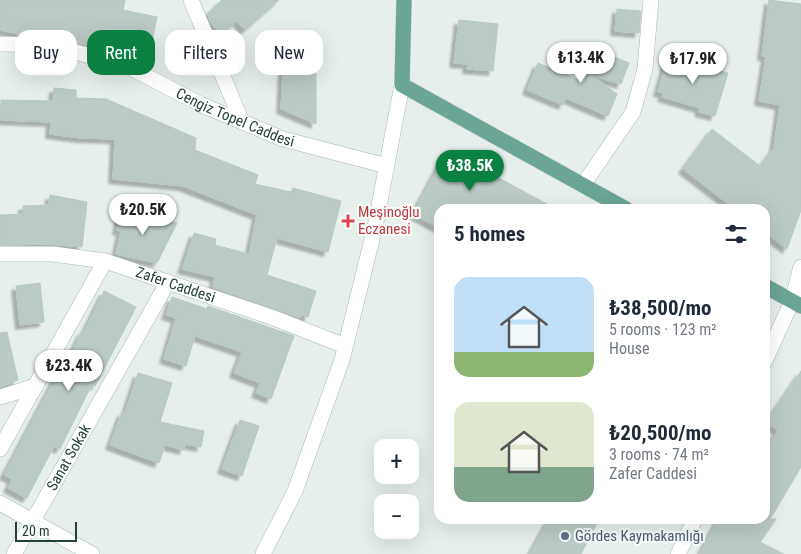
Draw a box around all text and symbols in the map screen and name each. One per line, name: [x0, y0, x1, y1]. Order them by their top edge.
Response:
chip: Buy: [15, 30, 77, 75]
chip: Rent: [87, 30, 155, 75]
chip: Filters: [165, 30, 245, 75]
chip: New: [255, 30, 323, 75]
pin: ₺13.4K: [540, 42, 622, 84]
pin: ₺17.9K: [652, 42, 734, 85]
text: ₺13.4K: [558, 48, 604, 67]
text: ₺17.9K: [670, 49, 716, 68]
street label: Cengiz Topel Caddesi: [173, 84, 296, 151]
pin: ₺38.5K: [429, 150, 511, 192]
text: ₺38.5K: [447, 156, 493, 175]
pin: ₺20.5K: [102, 194, 184, 236]
text: ₺20.5K: [120, 200, 166, 219]
place label: Meşinoğlu Eczanesi: [358, 203, 420, 238]
marker: Meşinoğlu Eczanesi: [342, 215, 354, 227]
icon: filters: [722, 220, 750, 248]
text: 5 homes: [454, 222, 525, 246]
street label: Zafer Caddesi: [134, 263, 218, 307]
text: ₺38,500/mo: [609, 296, 712, 320]
icon: home: [494, 297, 554, 357]
text: 5 rooms · 123 m²: [609, 320, 717, 339]
text: House: [609, 339, 649, 358]
pin: ₺23.4K: [28, 350, 110, 392]
text: ₺23.4K: [46, 356, 92, 375]
street label: Sanat Sokak: [43, 421, 95, 494]
text: ₺20,500/mo: [609, 421, 712, 445]
icon: home: [494, 422, 554, 482]
map controls: [374, 439, 419, 539]
button: +: [374, 439, 419, 484]
text: 3 rooms · 74 m²: [609, 445, 709, 464]
text: Zafer Caddesi: [609, 464, 697, 483]
button: −: [374, 494, 419, 539]
scale bar: [15, 519, 78, 542]
text: 20 m: [22, 523, 50, 539]
place label: Gördes Kaymakamlığı: [575, 527, 704, 545]
marker: Gördes Kaymakamlığı: [559, 530, 571, 542]

